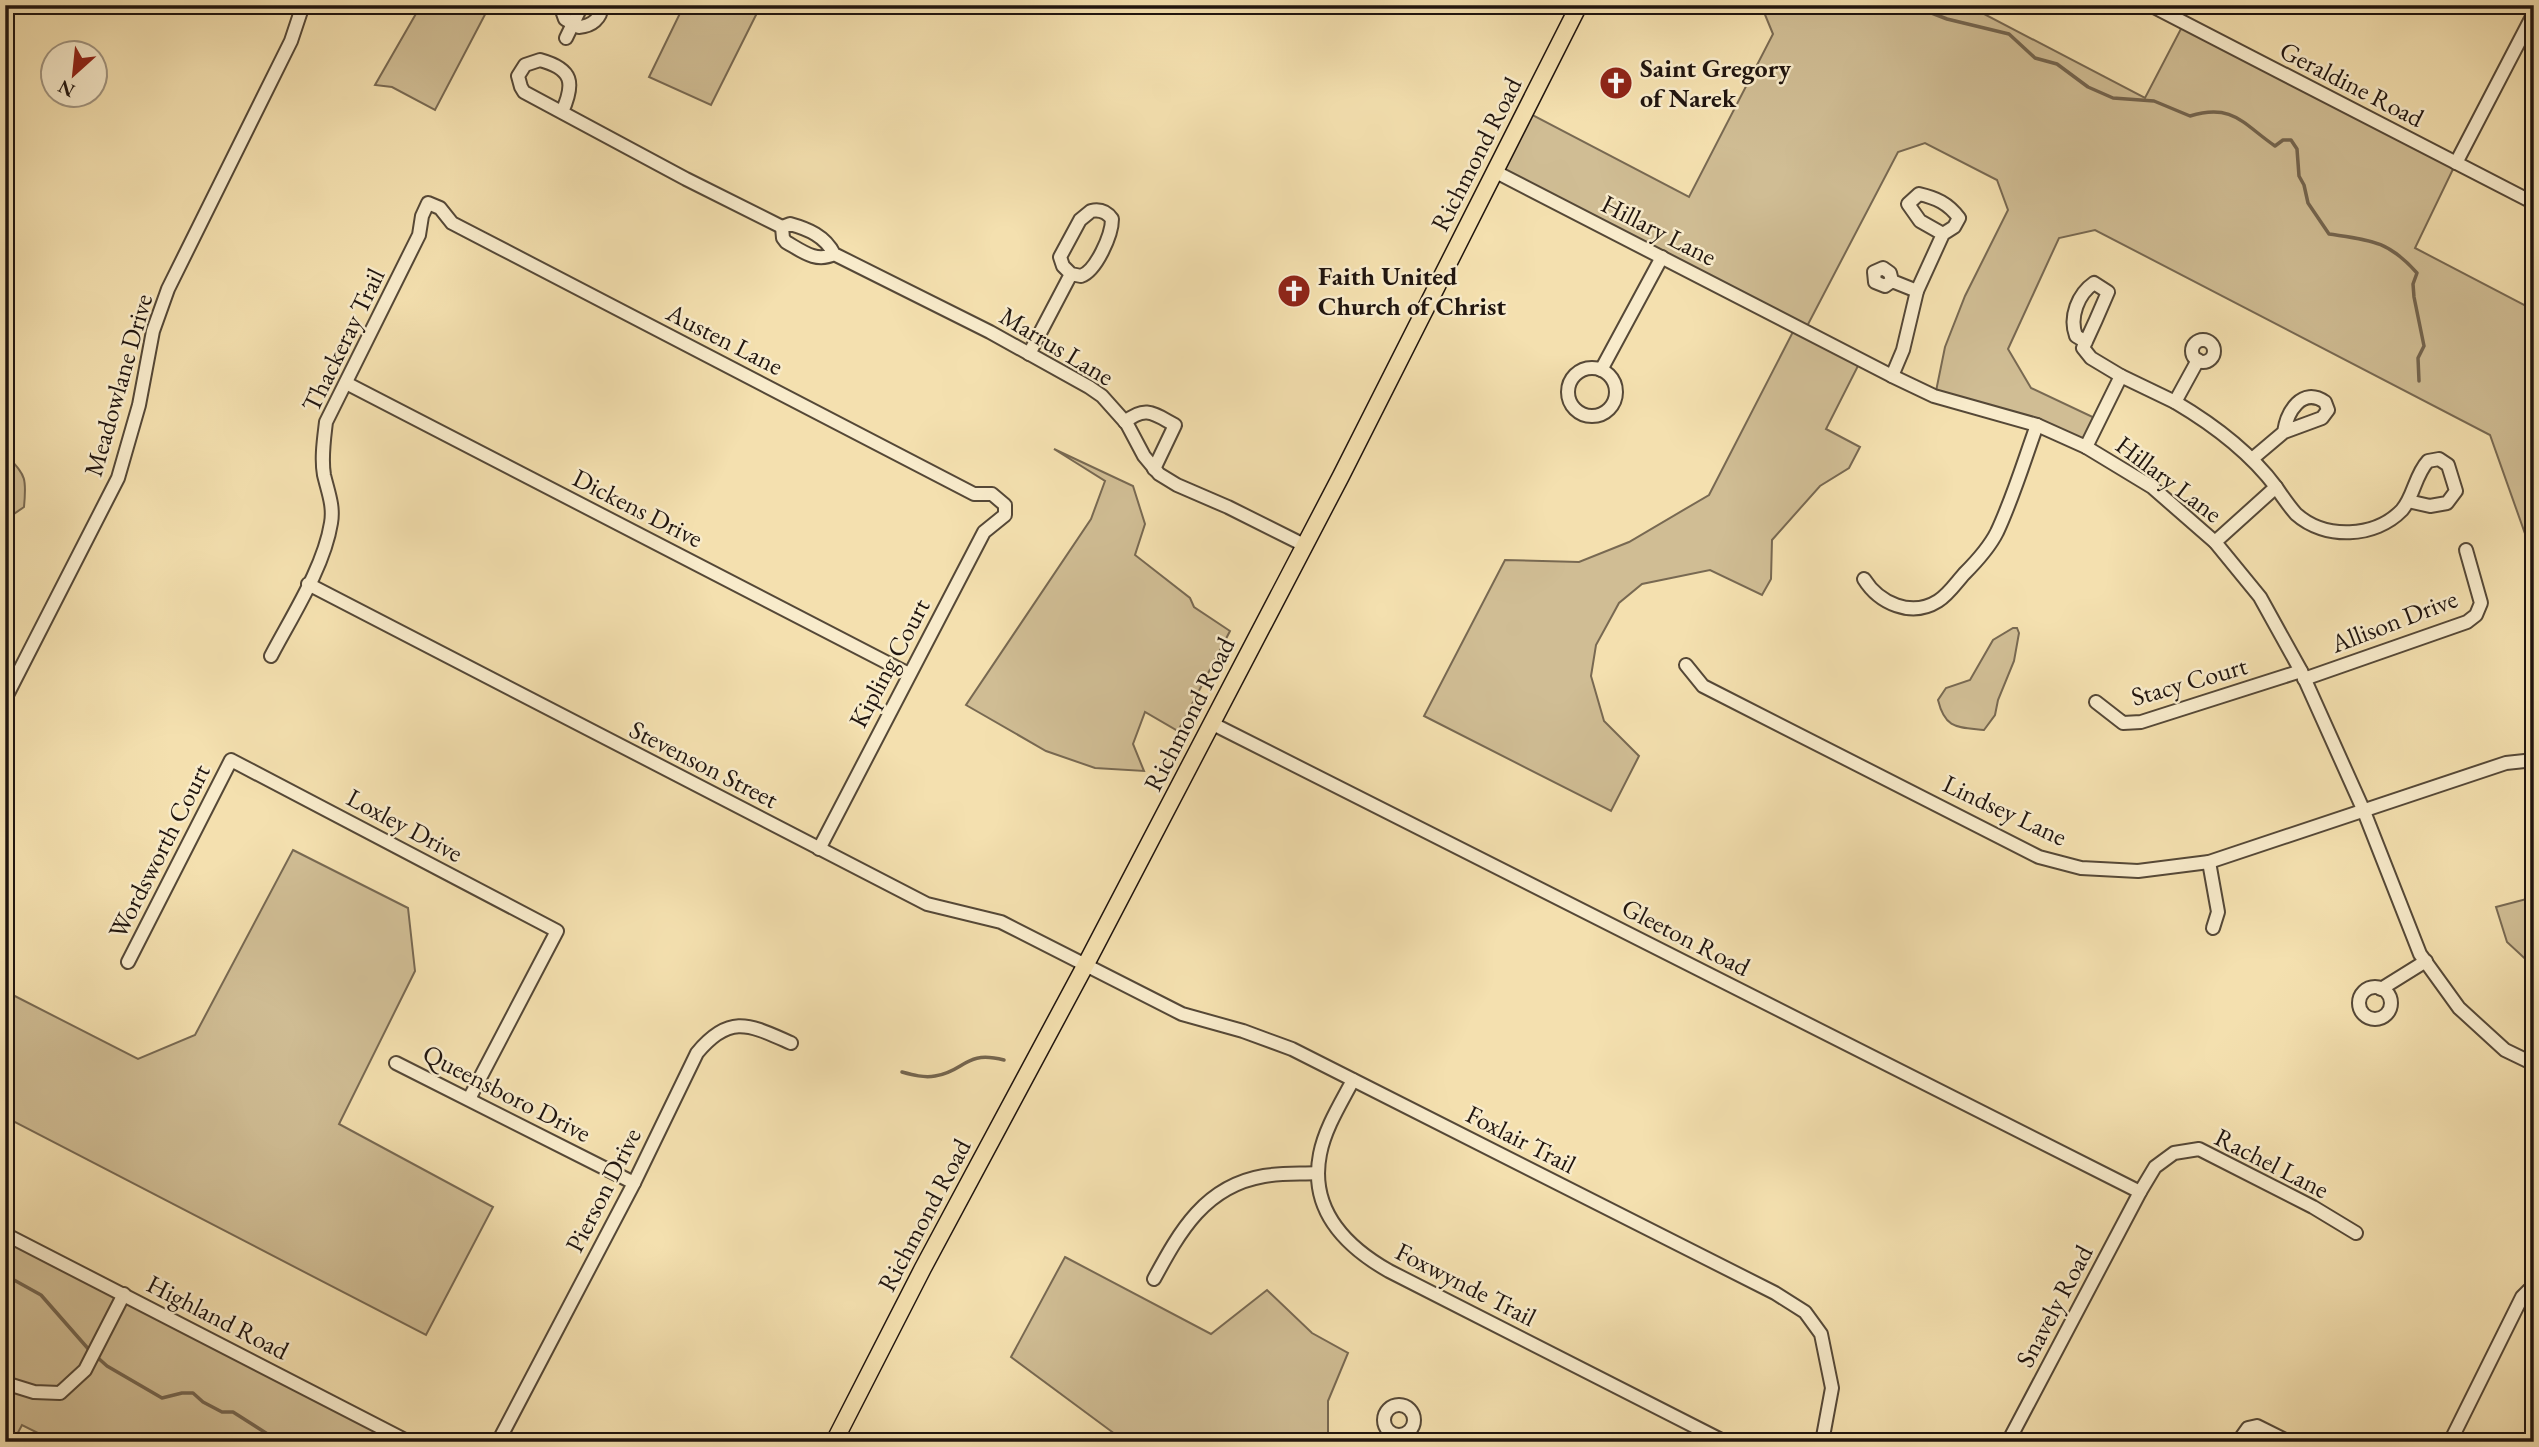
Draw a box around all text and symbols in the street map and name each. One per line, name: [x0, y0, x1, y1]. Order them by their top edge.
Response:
street label: Geraldine Road: [2274, 33, 2431, 135]
north arrow: [38, 38, 108, 108]
place label: Saint Gregory of Narek: [1640, 51, 1791, 115]
church icon: Saint Gregory of Narek: [1597, 64, 1635, 102]
street label: Richmond Road: [1423, 70, 1530, 237]
text: N: [53, 74, 79, 103]
street label: Hillary Lane: [1596, 186, 1722, 274]
place label: Faith United Church of Christ: [1318, 259, 1506, 323]
street label: Thackeray Trail: [294, 262, 392, 418]
church icon: Faith United Church of Christ: [1275, 272, 1313, 310]
street label: Meadowlane Drive: [76, 290, 160, 480]
street label: Austen Lane: [660, 295, 789, 383]
street label: Marrus Lane: [994, 299, 1120, 393]
street label: Hillary Lane: [2109, 428, 2229, 530]
street label: Dickens Drive: [567, 461, 709, 555]
street label: Allison Drive: [2325, 581, 2462, 661]
street label: Kipling Court: [841, 592, 937, 734]
street label: Richmond Road: [1136, 630, 1243, 797]
street label: Stacy Court: [2127, 648, 2251, 714]
street label: Stevenson Street: [624, 712, 784, 816]
street label: Wordsworth Court: [100, 758, 218, 944]
street label: Lindsey Lane: [1938, 766, 2072, 854]
street label: Loxley Drive: [341, 780, 469, 870]
street label: Gleeton Road: [1616, 890, 1757, 984]
street label: Queensboro Drive: [417, 1036, 597, 1150]
street label: Foxlair Trail: [1460, 1097, 1582, 1181]
street label: Rachel Lane: [2209, 1120, 2335, 1206]
street label: Pierson Drive: [557, 1122, 649, 1258]
street label: Richmond Road: [869, 1132, 979, 1297]
street label: Foxwynde Trail: [1390, 1234, 1542, 1334]
street label: Snavely Road: [2008, 1238, 2101, 1373]
street label: Highland Road: [141, 1267, 296, 1368]

